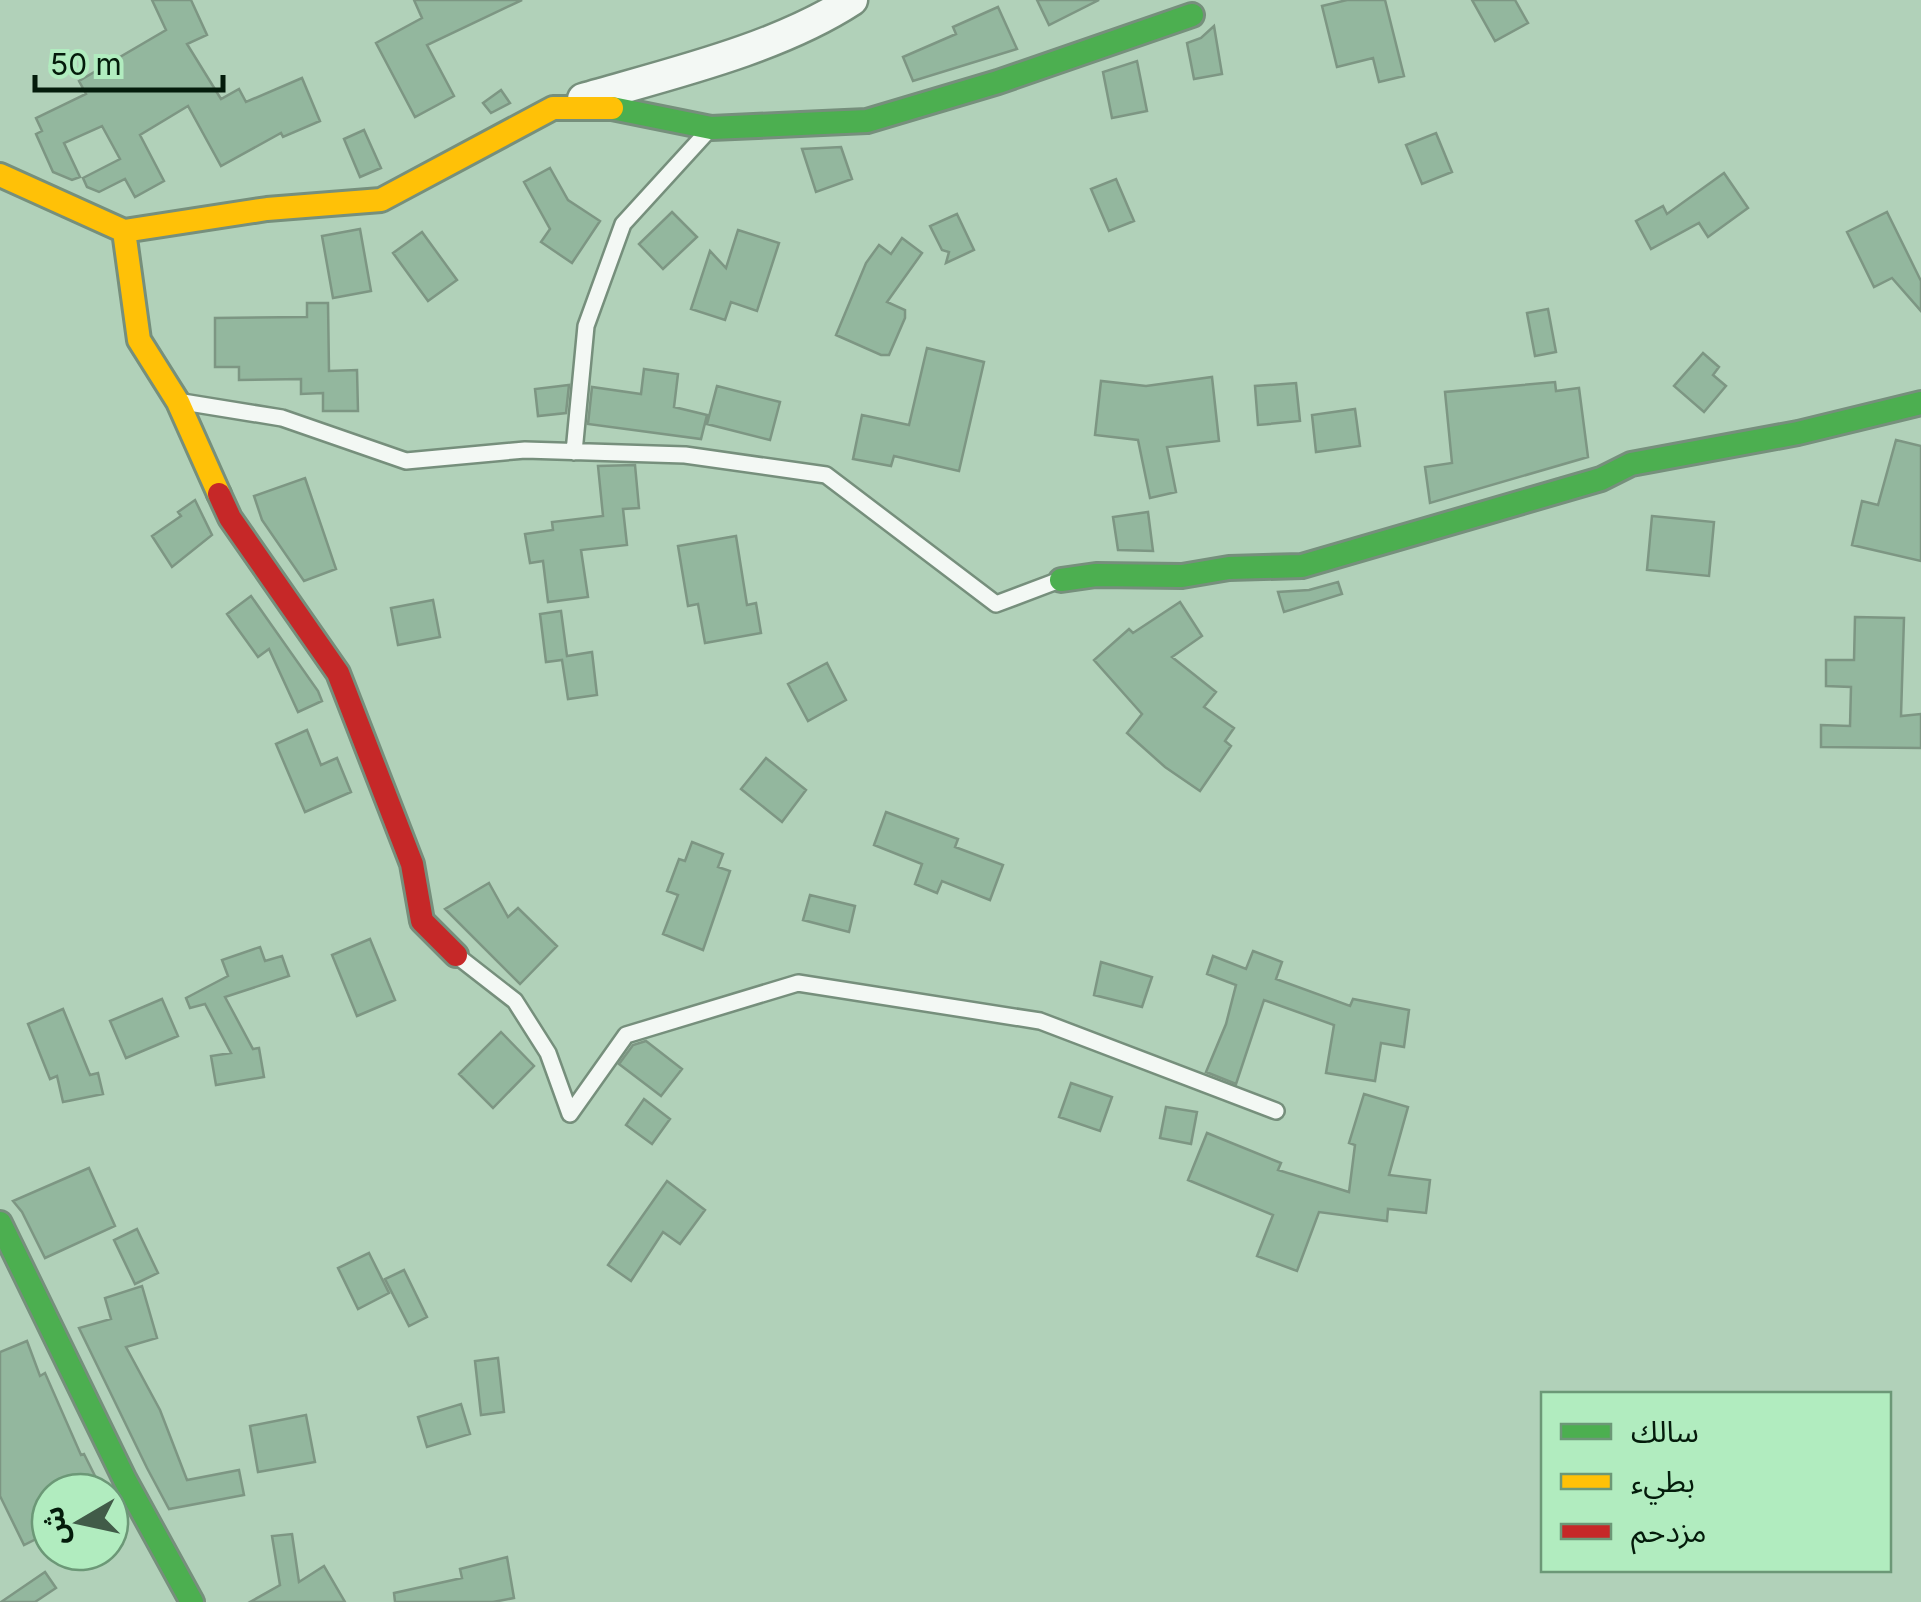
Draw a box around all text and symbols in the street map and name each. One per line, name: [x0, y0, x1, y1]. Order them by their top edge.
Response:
scale bar: [35, 30, 222, 92]
text: 50 m: [50, 46, 122, 82]
legend: [1541, 1392, 1891, 1572]
text: سالك: [1631, 1413, 1699, 1449]
text: بطيء: [1631, 1463, 1695, 1505]
north arrow: [30, 1472, 130, 1572]
text: ش: [36, 1504, 75, 1548]
text: مزدحم: [1631, 1513, 1707, 1555]

